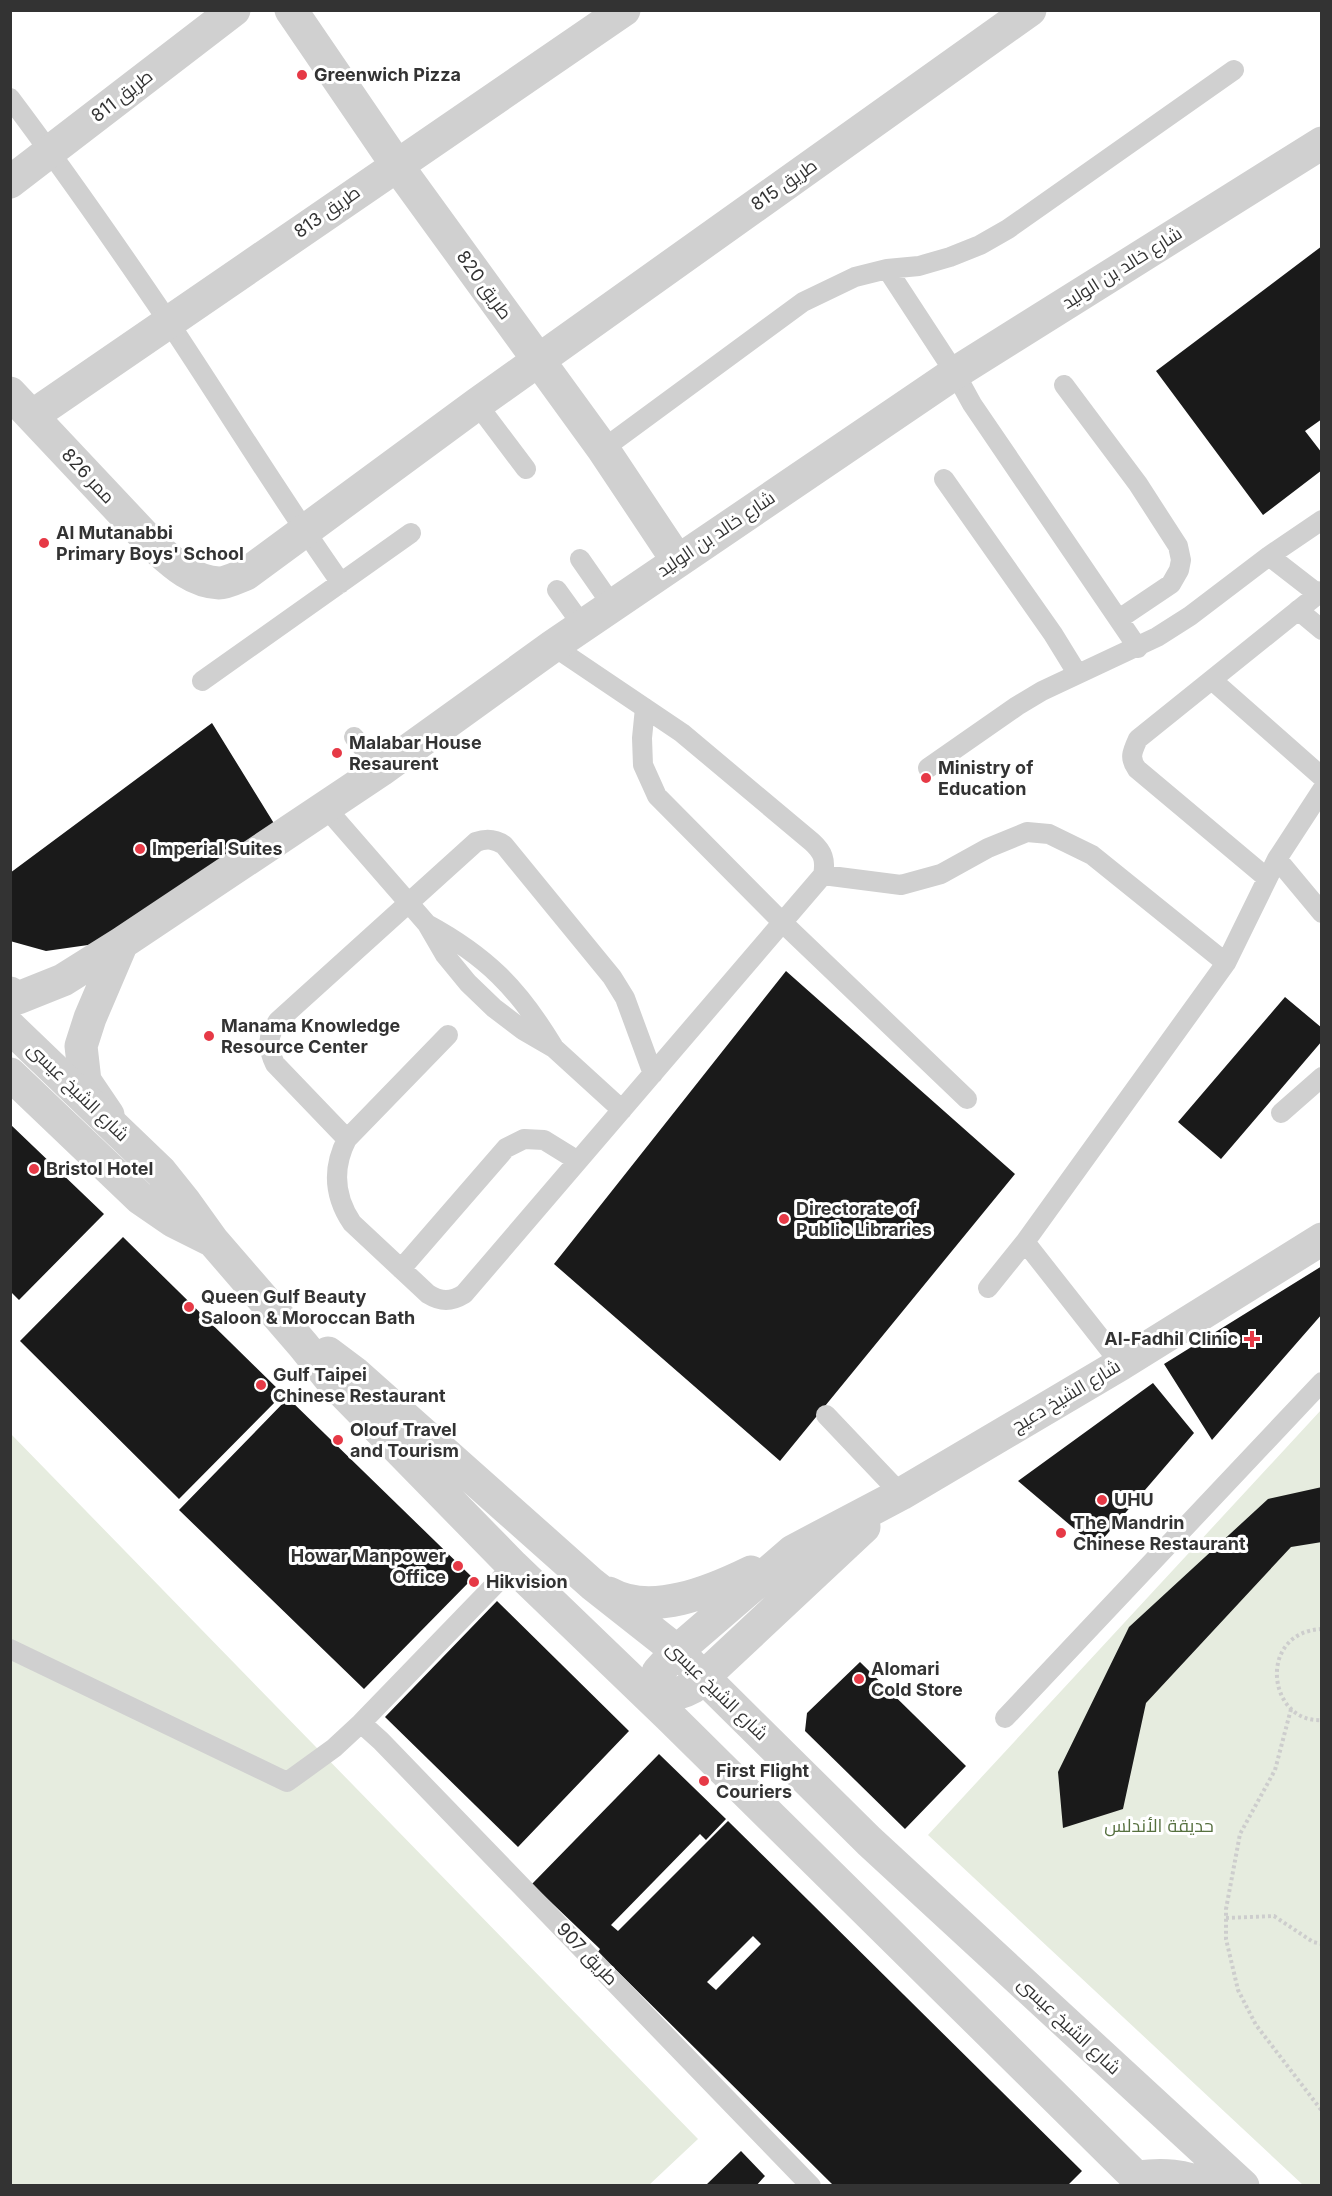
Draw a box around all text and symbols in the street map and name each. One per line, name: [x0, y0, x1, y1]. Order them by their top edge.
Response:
place label: Greenwich Pizza: [314, 64, 461, 85]
street label: طريق 811: [87, 65, 158, 128]
marker: Greenwich Pizza: [295, 68, 309, 82]
street label: طريق 815: [747, 154, 822, 217]
street label: طريق 813: [290, 181, 365, 244]
street label: شارع خالد بن الوليد: [1058, 222, 1187, 315]
street label: طريق 820: [451, 246, 516, 324]
street label: ممر 826: [57, 444, 119, 508]
street label: شارع خالد بن الوليد: [653, 486, 780, 582]
place label: Al Mutanabbi Primary Boys' School: [56, 522, 244, 564]
marker: Al Mutanabbi Primary Boys' School: [37, 536, 51, 550]
place label: Malabar House Resaurent: [349, 732, 482, 774]
marker: Malabar House Resaurent: [330, 746, 344, 760]
place label: Ministry of Education: [938, 757, 1033, 799]
marker: Ministry of Education: [919, 771, 933, 785]
place label: Imperial Suites: [152, 838, 283, 859]
marker: Imperial Suites: [133, 842, 147, 856]
place label: Manama Knowledge Resource Center: [221, 1015, 401, 1057]
marker: Manama Knowledge Resource Center: [202, 1029, 216, 1043]
street label: شارع الشيخ عيسى: [22, 1038, 133, 1147]
place label: Bristol Hotel: [46, 1158, 153, 1179]
marker: Bristol Hotel: [27, 1162, 41, 1176]
place label: Directorate of Public Libraries: [796, 1198, 932, 1240]
marker: Directorate of Public Libraries: [777, 1212, 791, 1226]
place label: Queen Gulf Beauty Saloon & Moroccan Bath: [201, 1286, 415, 1328]
marker: Queen Gulf Beauty Saloon & Moroccan Bath: [182, 1300, 196, 1314]
place label: Al-Fadhil Clinic: [1104, 1328, 1238, 1349]
marker: Al-Fadhil Clinic: [1243, 1330, 1261, 1348]
street label: شارع الشيخ دعيج: [1008, 1355, 1125, 1438]
place label: Gulf Taipei Chinese Restaurant: [273, 1364, 446, 1406]
marker: Gulf Taipei Chinese Restaurant: [254, 1378, 268, 1392]
place label: Olouf Travel and Tourism: [350, 1419, 459, 1461]
marker: Olouf Travel and Tourism: [331, 1433, 345, 1447]
place label: UHU: [1114, 1489, 1154, 1510]
marker: UHU: [1095, 1493, 1109, 1507]
place label: The Mandrin Chinese Restaurant: [1073, 1512, 1246, 1554]
marker: The Mandrin Chinese Restaurant: [1054, 1526, 1068, 1540]
place label: Howar Manpower Office: [291, 1545, 446, 1587]
marker: Howar Manpower Office: [451, 1559, 465, 1573]
place label: Hikvision: [486, 1571, 568, 1592]
marker: Hikvision: [467, 1575, 481, 1589]
street label: شارع الشيخ عيسى: [661, 1637, 772, 1746]
place label: Alomari Cold Store: [871, 1658, 963, 1700]
marker: Alomari Cold Store: [852, 1672, 866, 1686]
place label: First Flight Couriers: [716, 1760, 810, 1802]
marker: First Flight Couriers: [697, 1774, 711, 1788]
park label: حديقة الأندلس: [1104, 1815, 1214, 1837]
street label: طريق 907: [551, 1918, 622, 1991]
street label: شارع الشيخ عيسى: [1012, 1973, 1125, 2080]

